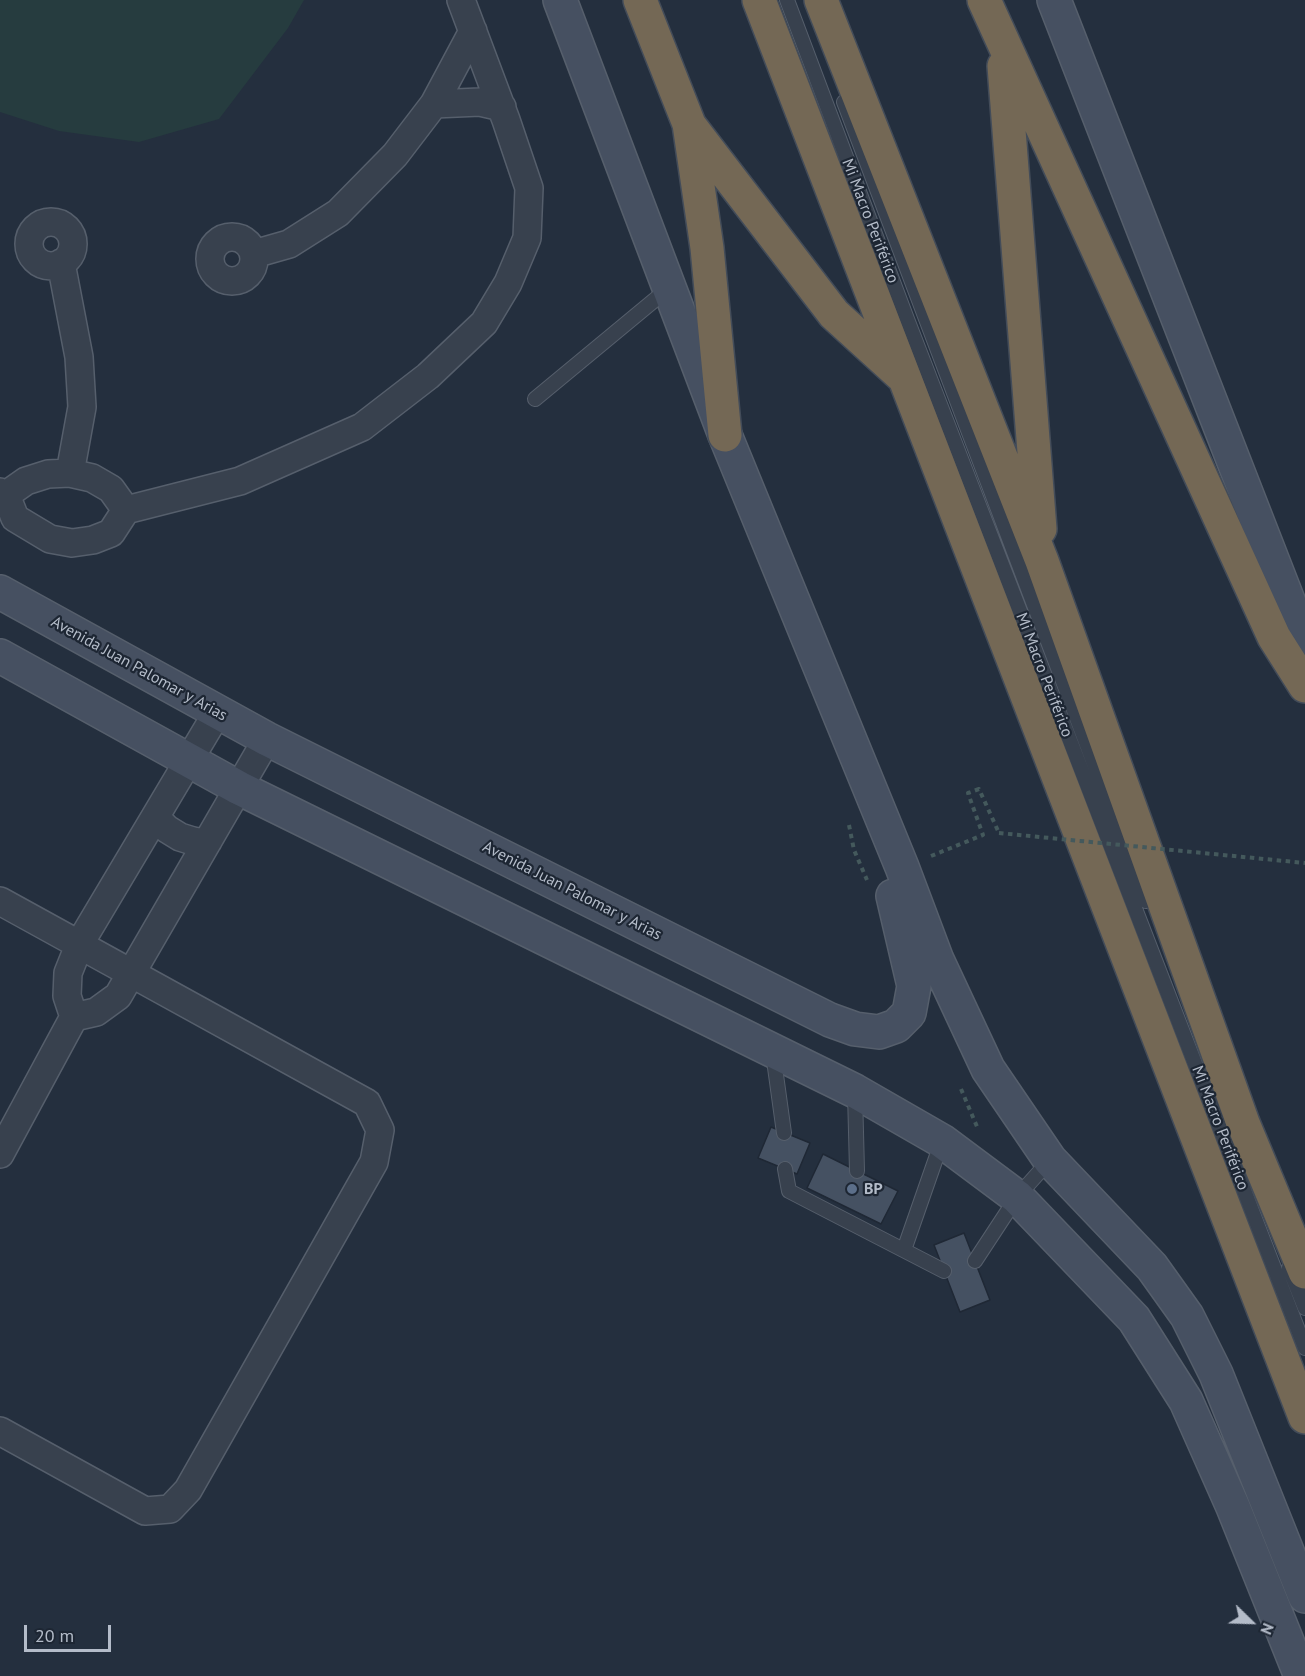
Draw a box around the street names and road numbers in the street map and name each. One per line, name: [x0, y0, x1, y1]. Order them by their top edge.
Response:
street label: Mi Macro Periférico: [837, 156, 903, 286]
street label: Mi Macro Periférico: [1011, 610, 1077, 740]
street label: Avenida Juan Palomar y Arias: [48, 613, 230, 725]
street label: Avenida Juan Palomar y Arias: [479, 837, 665, 945]
street label: Mi Macro Periférico: [1187, 1063, 1253, 1193]

